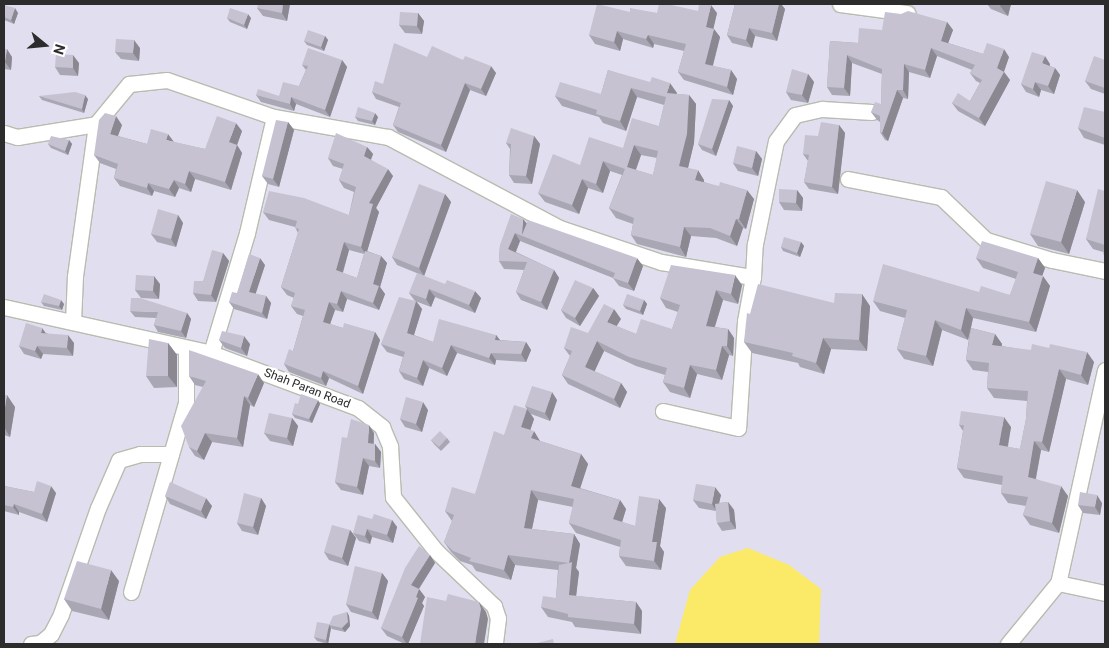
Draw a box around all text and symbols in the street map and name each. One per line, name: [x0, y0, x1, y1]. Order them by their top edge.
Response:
north arrow: [20, 20, 70, 70]
text: N: [50, 42, 68, 56]
street label: Shah Paran Road: [262, 366, 352, 412]

